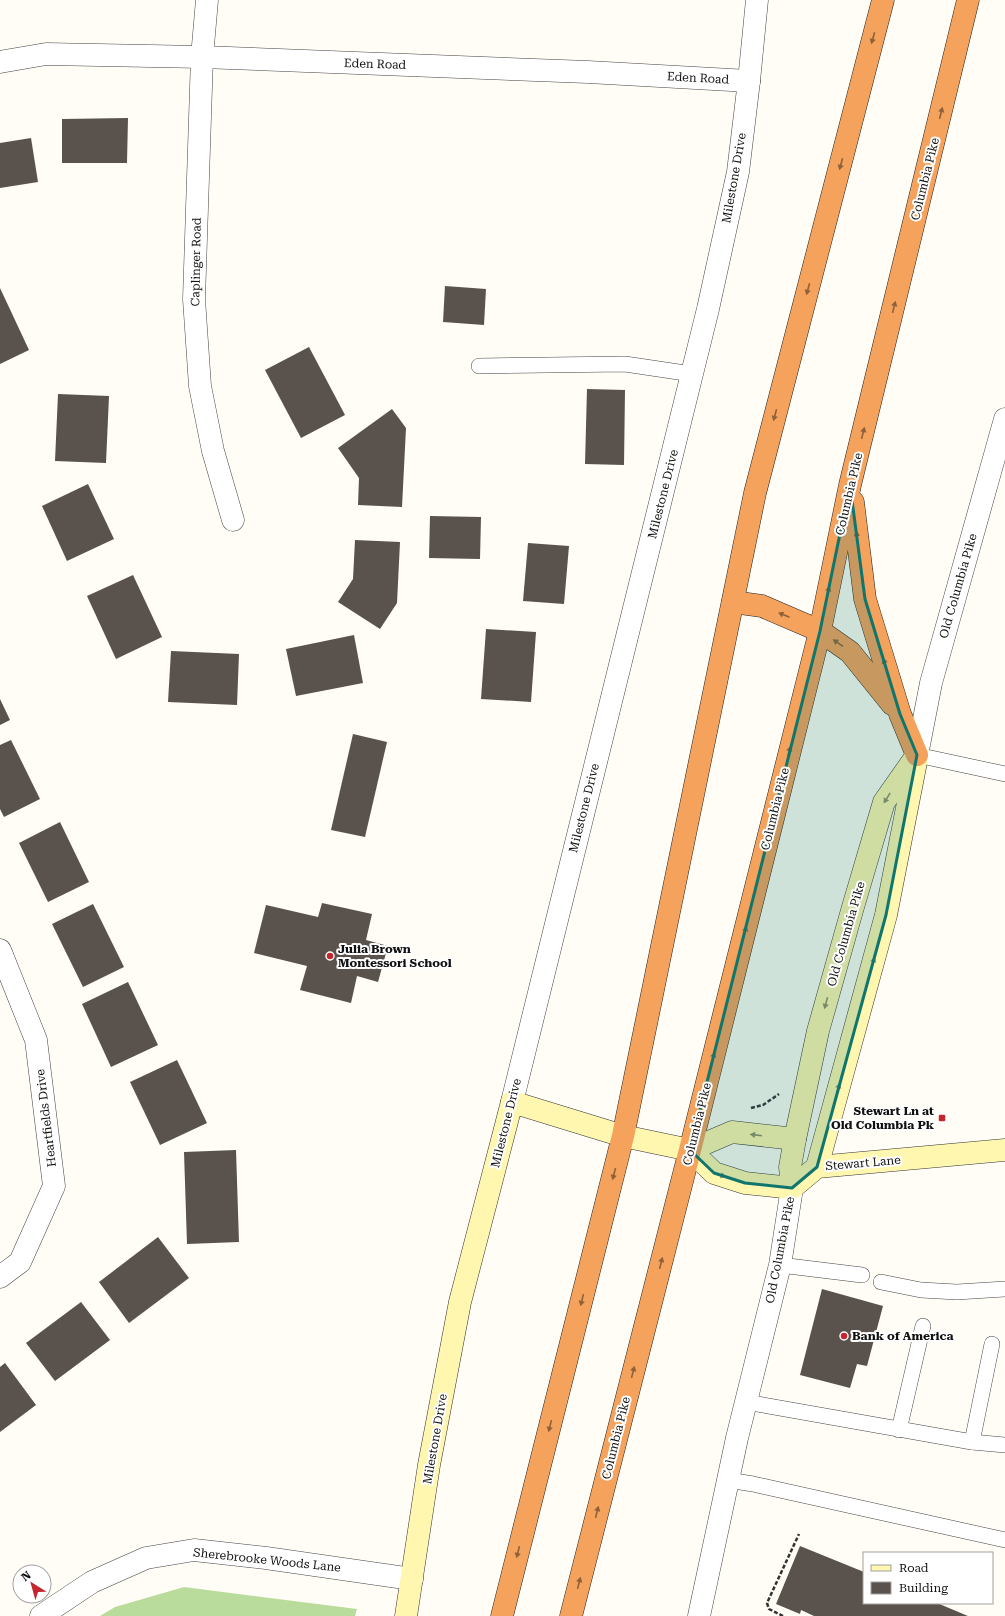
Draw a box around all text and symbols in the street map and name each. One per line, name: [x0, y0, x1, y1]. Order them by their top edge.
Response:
one-way arrow: [870, 32, 876, 44]
street label: Eden Road: [344, 56, 407, 72]
street label: Eden Road: [667, 69, 730, 87]
one-way arrow: [938, 106, 944, 119]
street label: Milestone Drive: [719, 131, 749, 224]
street label: Columbia Pike: [908, 136, 942, 222]
one-way arrow: [837, 157, 843, 170]
street label: Caplinger Road: [188, 217, 204, 307]
one-way arrow: [805, 284, 811, 296]
one-way arrow: [891, 301, 897, 313]
one-way arrow: [772, 409, 778, 421]
one-way arrow: [860, 427, 866, 439]
street label: Milestone Drive: [645, 447, 681, 540]
street label: Columbia Pike: [833, 451, 865, 537]
one-way arrow: [854, 531, 860, 543]
street label: Old Columbia Pike: [936, 532, 980, 640]
one-way arrow: [825, 586, 831, 599]
one-way arrow: [778, 612, 789, 618]
one-way arrow: [833, 639, 843, 647]
one-way arrow: [882, 657, 888, 669]
one-way arrow: [787, 745, 793, 758]
street label: Milestone Drive: [566, 761, 602, 854]
street label: Columbia Pike: [758, 766, 792, 852]
one-way arrow: [884, 792, 891, 804]
street label: Old Columbia Pike: [824, 880, 868, 988]
one-way arrow: [742, 926, 748, 938]
place label: Julia Brown Montessori School: [338, 942, 452, 970]
marker: Julia Brown Montessori School: [325, 951, 335, 961]
one-way arrow: [870, 957, 876, 969]
one-way arrow: [823, 997, 829, 1009]
one-way arrow: [710, 1052, 716, 1064]
street label: Heartfields Drive: [33, 1068, 59, 1168]
street label: Milestone Drive: [488, 1076, 524, 1169]
street label: Columbia Pike: [680, 1081, 714, 1167]
one-way arrow: [835, 1082, 841, 1094]
place label: Stewart Ln at Old Columbia Pk: [831, 1104, 935, 1132]
marker: Stewart Ln at Old Columbia Pk: [937, 1113, 947, 1123]
one-way arrow: [750, 1132, 762, 1138]
street label: Stewart Lane: [825, 1153, 902, 1173]
one-way arrow: [610, 1168, 616, 1180]
one-way arrow: [715, 1172, 727, 1178]
street label: Old Columbia Pike: [763, 1195, 797, 1305]
one-way arrow: [659, 1256, 665, 1269]
one-way arrow: [579, 1294, 585, 1306]
place label: Bank of America: [852, 1329, 954, 1343]
marker: Bank of America: [839, 1331, 849, 1341]
one-way arrow: [631, 1366, 637, 1379]
street label: Milestone Drive: [420, 1392, 450, 1485]
street label: Columbia Pike: [599, 1395, 633, 1481]
one-way arrow: [547, 1420, 553, 1432]
one-way arrow: [595, 1506, 601, 1518]
street label: Sherebrooke Woods Lane: [192, 1545, 342, 1575]
one-way arrow: [515, 1546, 521, 1558]
legend: [863, 1552, 993, 1604]
text: Road: [899, 1561, 929, 1575]
north arrow: [12, 1564, 52, 1604]
text: N: [19, 1568, 34, 1584]
one-way arrow: [576, 1577, 582, 1589]
text: Building: [899, 1581, 948, 1595]

